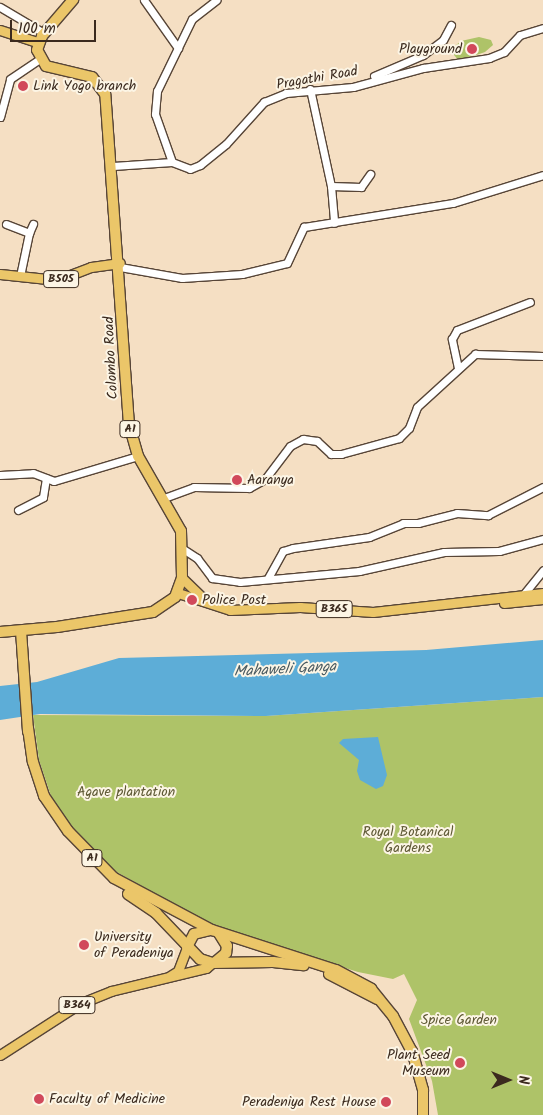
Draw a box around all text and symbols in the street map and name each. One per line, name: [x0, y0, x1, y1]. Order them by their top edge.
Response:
scale bar: [12, 10, 99, 42]
text: 100 m: [18, 17, 56, 41]
place label: Playground: [399, 41, 462, 57]
marker: Playground: [466, 43, 478, 55]
street label: Pragathi Road: [275, 63, 359, 93]
place label: Link Yogo branch: [33, 78, 136, 94]
marker: Link Yogo branch: [17, 80, 29, 92]
road number: B505: [42, 270, 80, 288]
street label: Colombo Road: [100, 316, 122, 400]
road number: A1: [119, 419, 141, 438]
place label: Aaranya: [247, 472, 294, 488]
marker: Aaranya: [231, 474, 243, 486]
place label: Police Post: [202, 592, 266, 608]
marker: Police Post: [186, 594, 198, 606]
road number: B365: [315, 600, 353, 618]
water label: Mahaweli Ganga: [233, 658, 337, 682]
park label: Agave plantation: [77, 784, 175, 800]
park label: Royal Botanical Gardens: [363, 824, 453, 856]
road number: A1: [81, 848, 103, 868]
place label: University of Peradeniya: [94, 929, 174, 962]
marker: University of Peradeniya: [78, 939, 90, 951]
road number: B364: [58, 996, 96, 1014]
park label: Spice Garden: [421, 1012, 497, 1028]
place label: Plant Seed Museum: [387, 1047, 450, 1080]
north arrow: [483, 1055, 533, 1105]
marker: Plant Seed Museum: [454, 1057, 466, 1069]
text: N: [512, 1076, 534, 1084]
place label: Faculty of Medicine: [49, 1091, 165, 1107]
marker: Faculty of Medicine: [33, 1093, 45, 1105]
place label: Peradeniya Rest House: [242, 1094, 376, 1110]
marker: Peradeniya Rest House: [380, 1096, 392, 1108]

